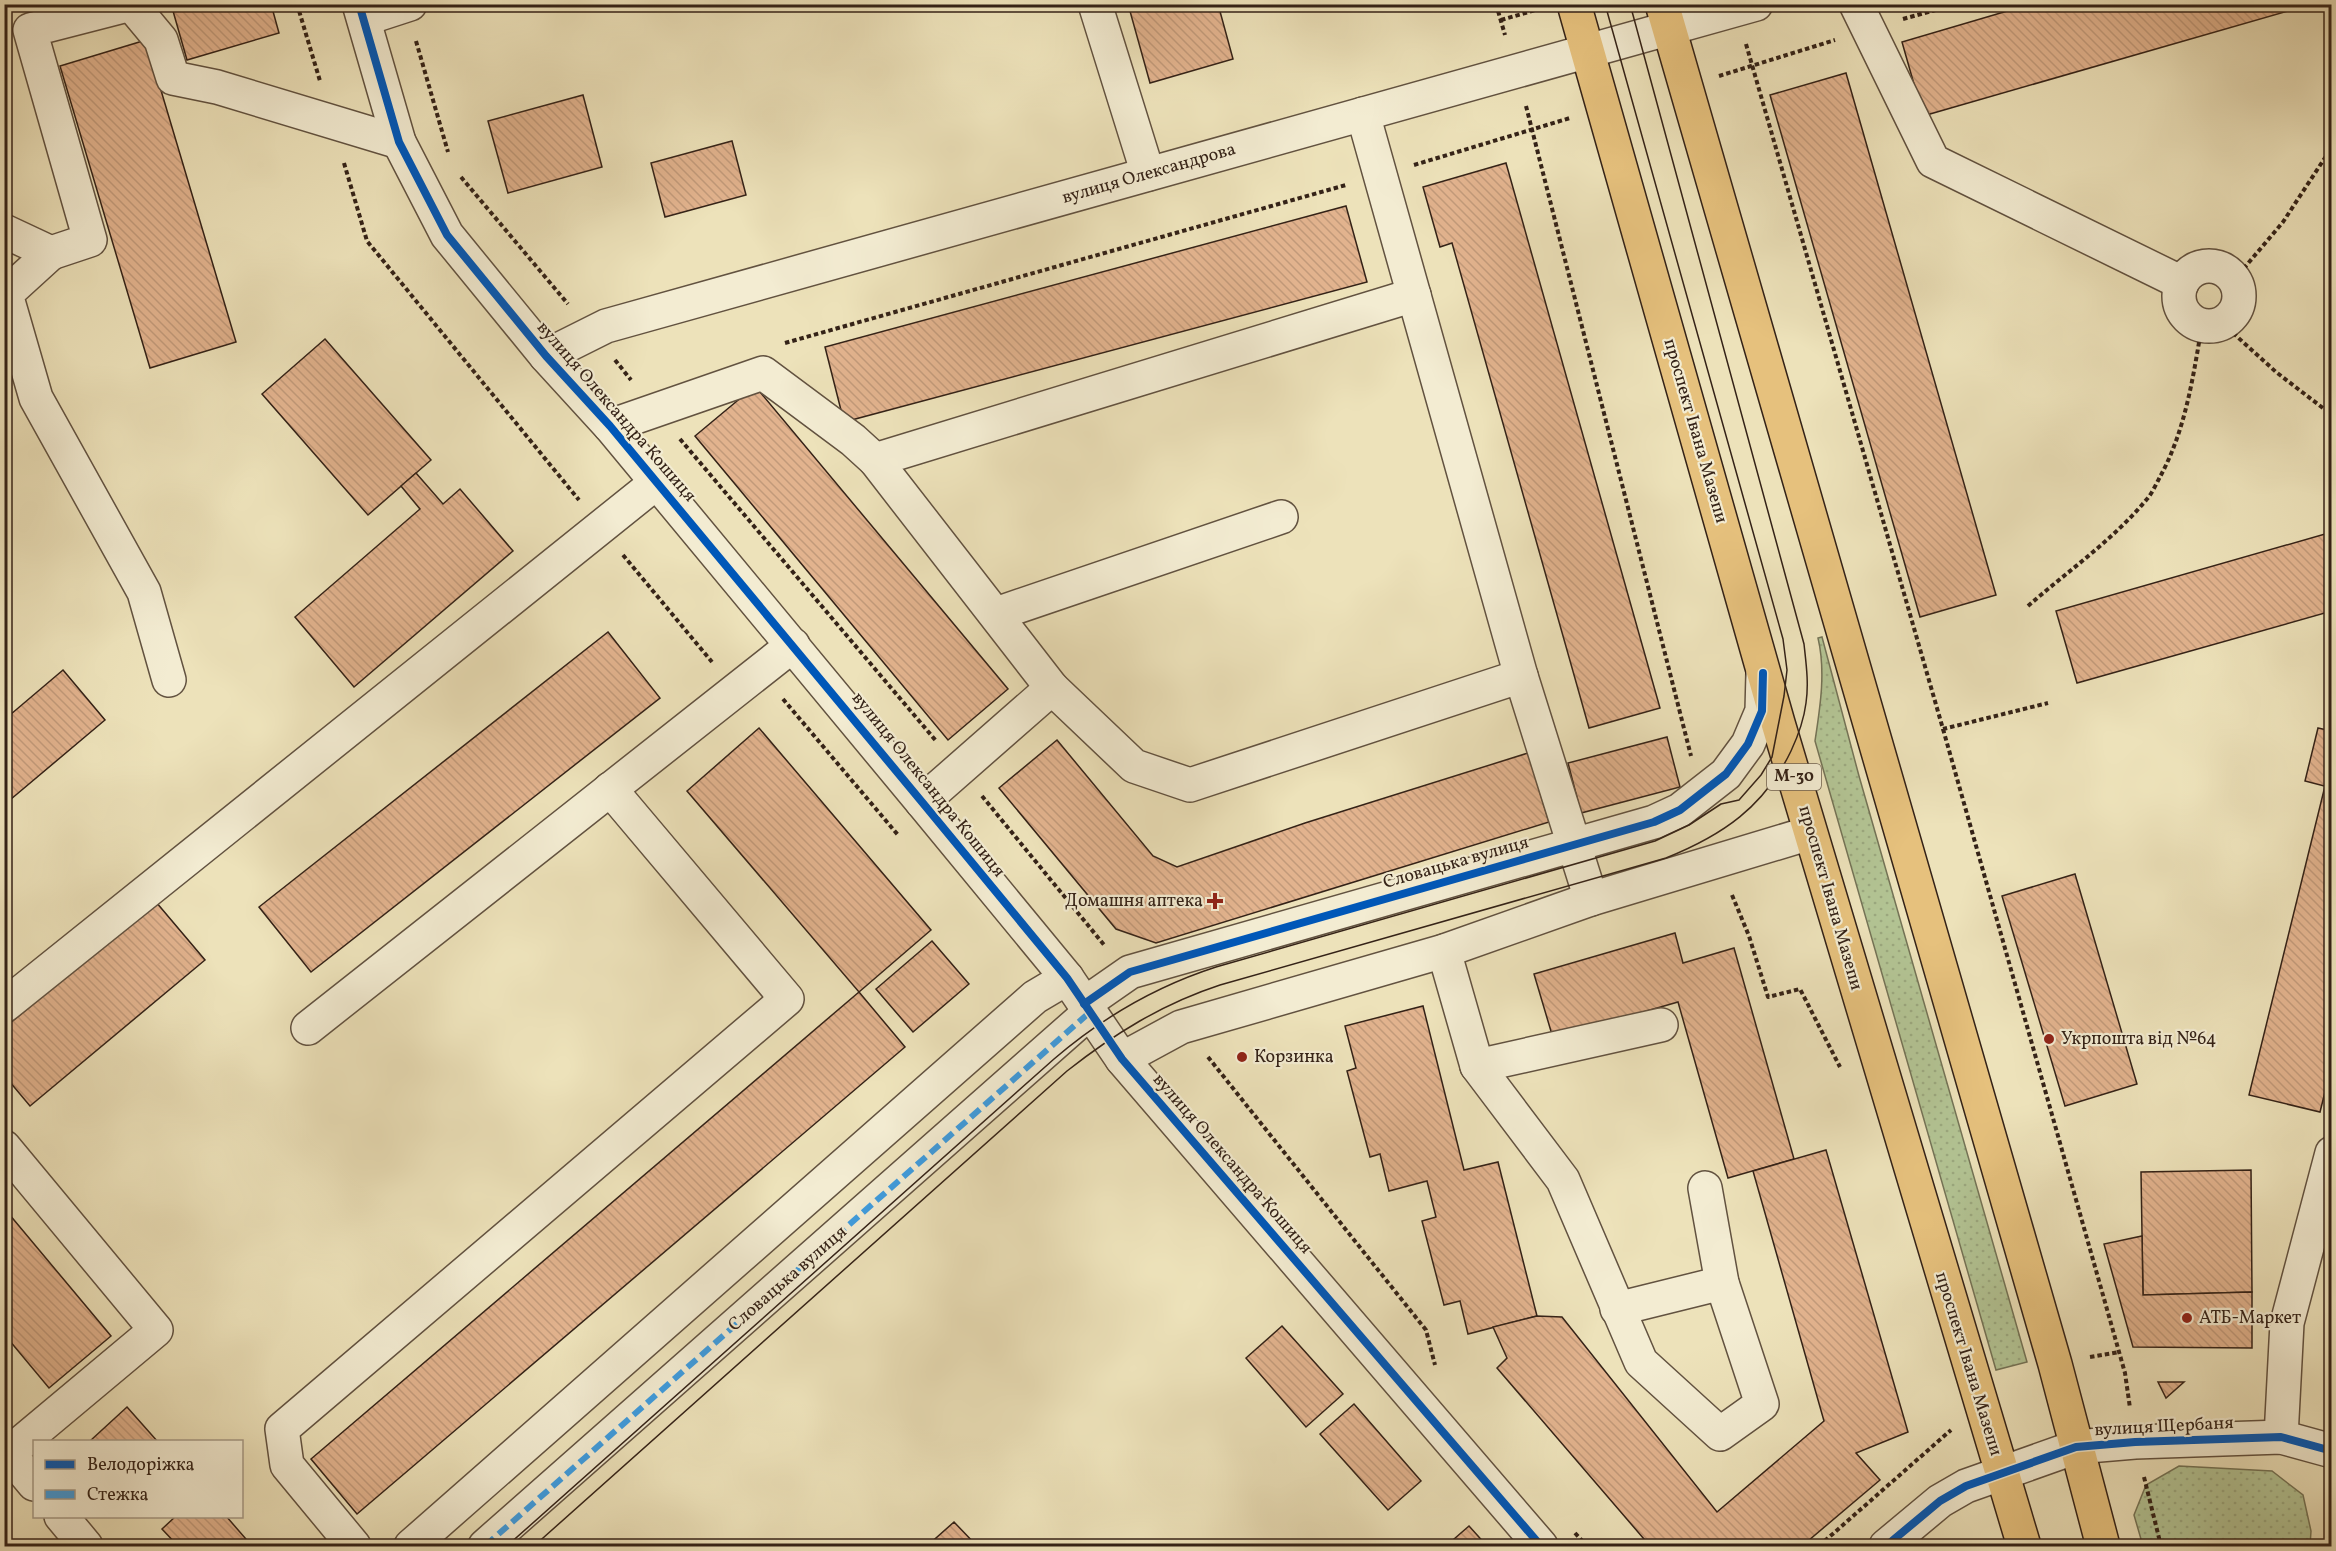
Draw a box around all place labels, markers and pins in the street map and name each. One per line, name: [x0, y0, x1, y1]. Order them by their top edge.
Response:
place label: Домашня аптека: [1065, 889, 1203, 914]
marker: Домашня аптека: [1208, 894, 1222, 908]
place label: Укрпошта від №64: [2061, 1027, 2216, 1052]
marker: Укрпошта від №64: [2042, 1032, 2056, 1046]
place label: Корзинка: [1254, 1045, 1334, 1070]
marker: Корзинка: [1235, 1050, 1249, 1064]
place label: АТБ-Маркет: [2199, 1306, 2301, 1331]
marker: АТБ-Маркет: [2180, 1311, 2194, 1325]

